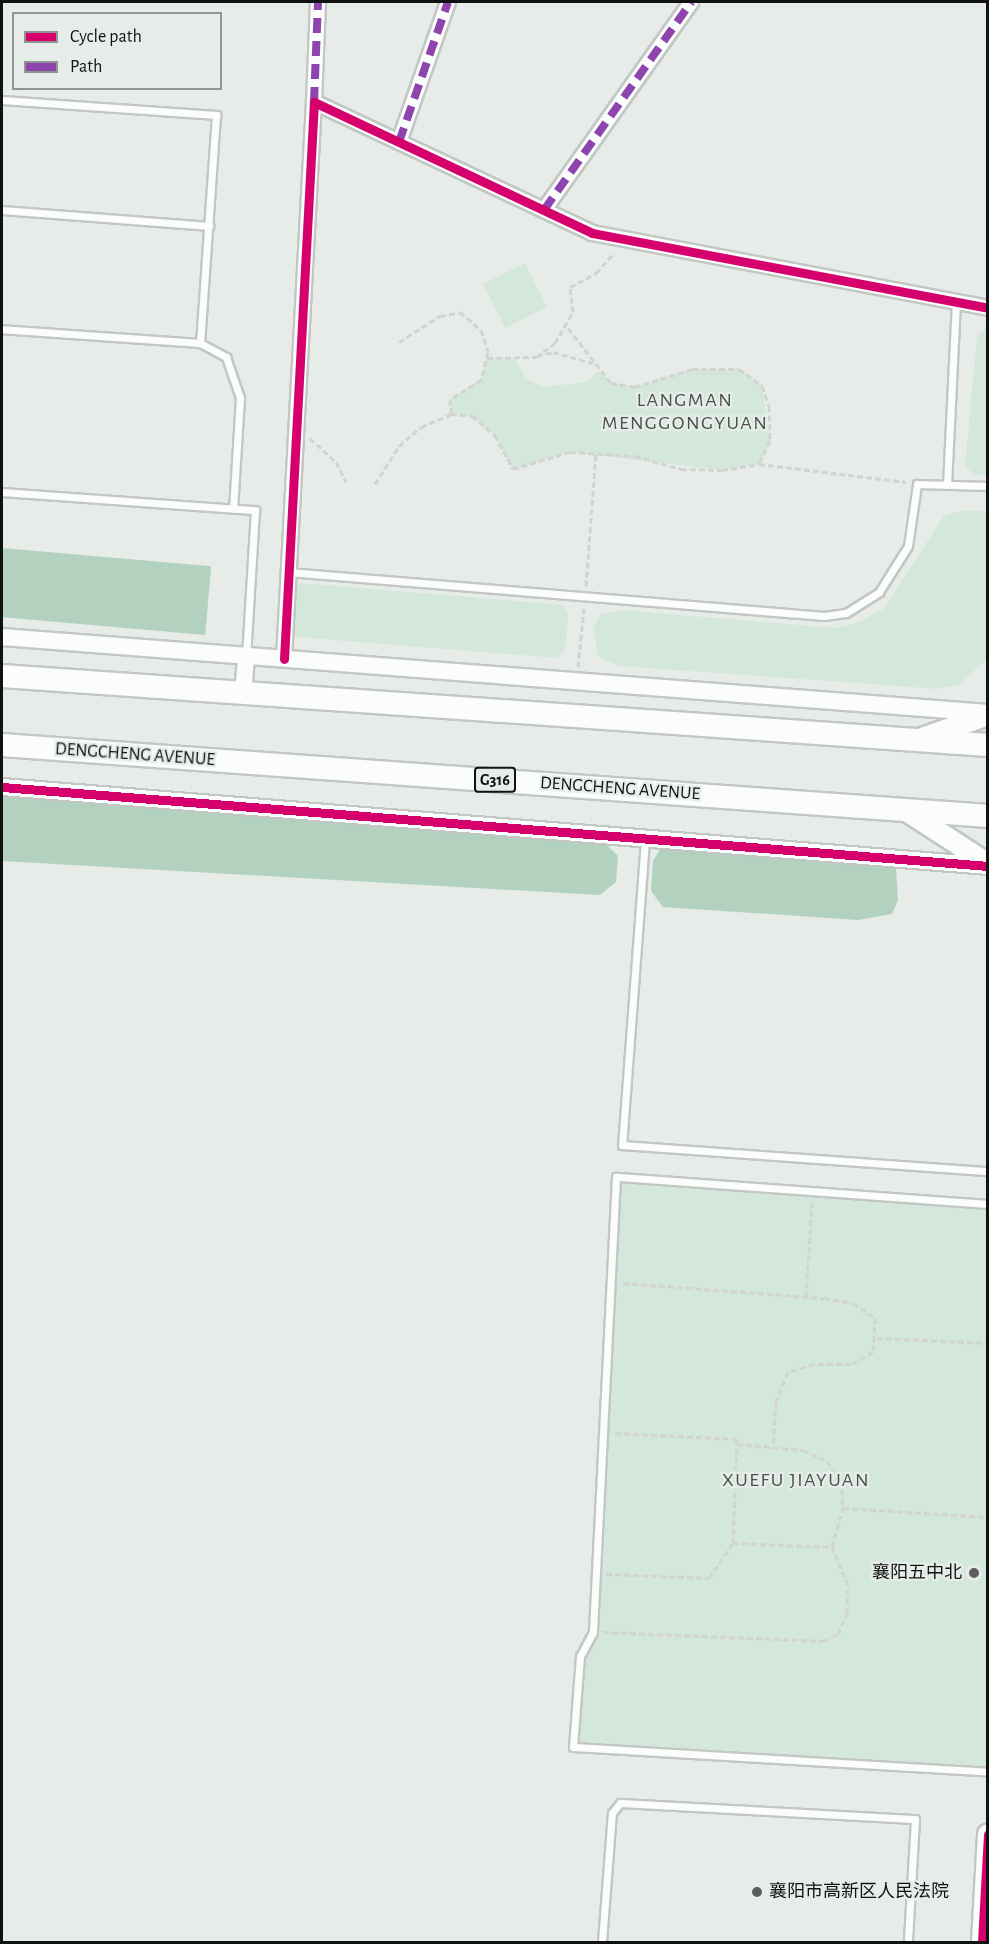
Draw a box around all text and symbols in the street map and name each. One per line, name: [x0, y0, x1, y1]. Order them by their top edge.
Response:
legend: [12, 12, 222, 90]
text: Cycle path: [70, 28, 142, 46]
text: Path: [70, 58, 102, 76]
district label: LANGMAN MENGGONGYUAN: [602, 389, 768, 436]
street label: DENGCHENG AVENUE: [54, 739, 216, 771]
road number: G316: [474, 767, 516, 793]
street label: DENGCHENG AVENUE: [539, 773, 701, 805]
district label: XUEFU JIAYUAN: [722, 1468, 870, 1492]
place label: 襄阳五中北: [872, 1562, 962, 1584]
marker: 襄阳五中北: [967, 1566, 981, 1580]
place label: 襄阳市高新区人民法院: [769, 1881, 949, 1903]
marker: 襄阳市高新区人民法院: [750, 1885, 764, 1899]

